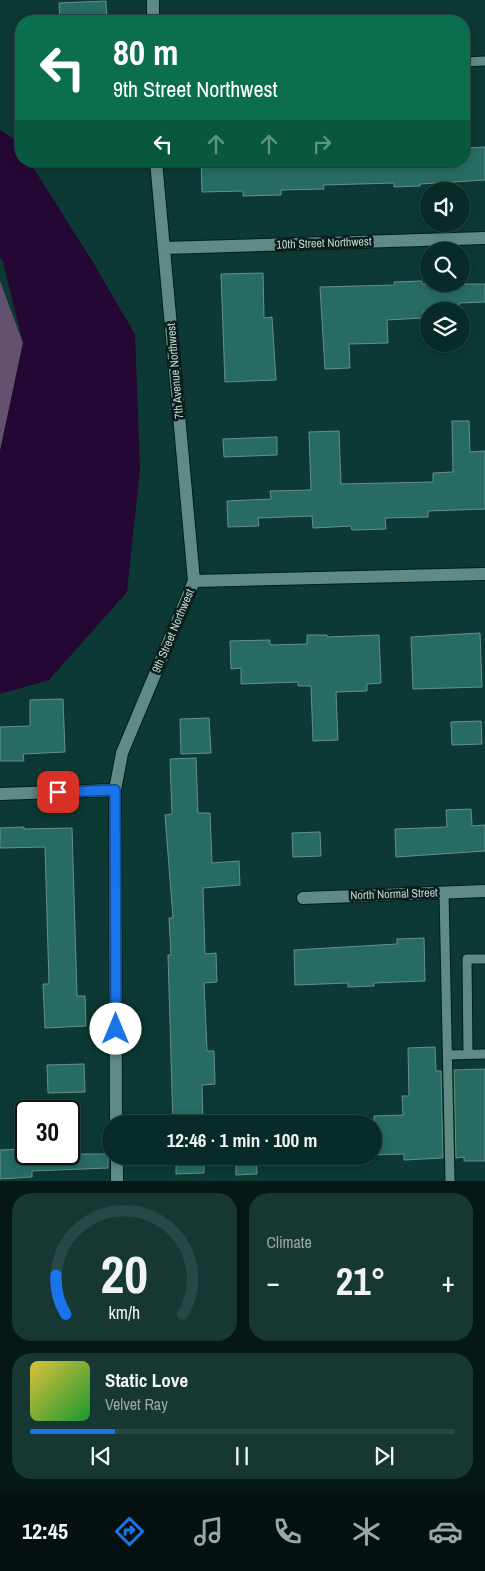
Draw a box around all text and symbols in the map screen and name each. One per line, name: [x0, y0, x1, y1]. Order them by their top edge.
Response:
text: 80 m: [113, 29, 178, 76]
icon: left: [30, 35, 95, 100]
text: 9th Street Northwest: [113, 74, 277, 104]
icon: left: [149, 130, 177, 158]
icon: ahead: [202, 130, 230, 158]
icon: ahead: [255, 130, 283, 158]
icon: right: [308, 130, 336, 158]
map controls: [420, 182, 470, 352]
button: sound: [420, 182, 470, 232]
street label: 10th Street Northwest: [276, 233, 372, 253]
button: search: [420, 242, 470, 292]
button: layers: [420, 302, 470, 352]
street label: 7th Avenue Northwest: [163, 322, 187, 420]
street label: 9th Street Northwest: [148, 586, 198, 675]
pin: [37, 771, 79, 813]
icon: arrive: [44, 778, 72, 806]
street label: North Normal Street: [350, 884, 438, 904]
position arrow: [89, 1002, 141, 1054]
speed limit sign: 30: [15, 1100, 80, 1165]
text: 12:46 · 1 min · 100 m: [167, 1127, 317, 1153]
text: Climate: [267, 1231, 312, 1253]
text: 20: [101, 1239, 148, 1309]
text: 21°: [336, 1256, 386, 1307]
text: −: [267, 1263, 280, 1301]
text: +: [442, 1263, 455, 1301]
text: km/h: [108, 1301, 140, 1325]
text: Static Love: [105, 1367, 188, 1393]
text: Velvet Ray: [105, 1393, 168, 1415]
icon: previous: [87, 1442, 115, 1470]
icon: pause: [228, 1442, 256, 1470]
icon: next: [370, 1442, 398, 1470]
icon: directions: [112, 1514, 147, 1549]
icon: music: [191, 1514, 226, 1549]
icon: phone: [270, 1514, 305, 1549]
icon: climate: [349, 1514, 384, 1549]
icon: car: [428, 1514, 463, 1549]
text: 12:45: [22, 1516, 68, 1546]

